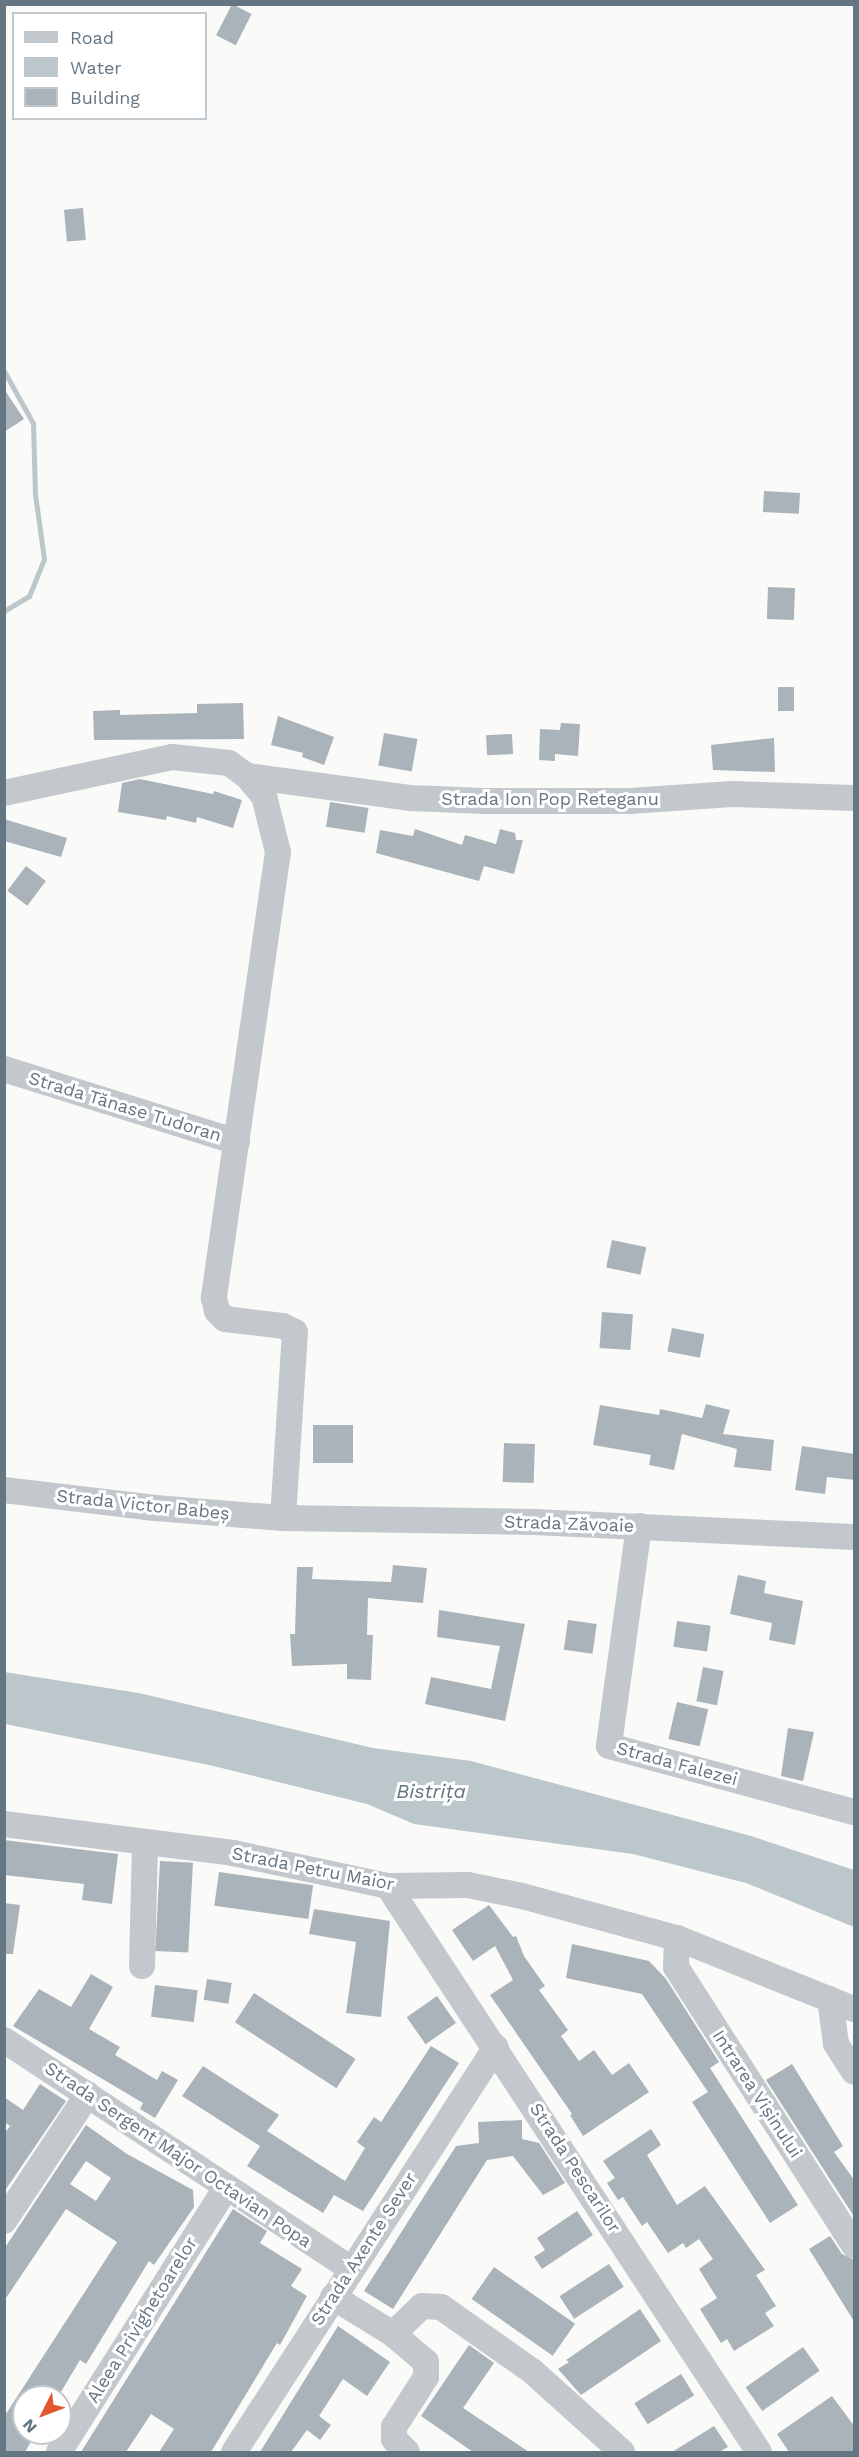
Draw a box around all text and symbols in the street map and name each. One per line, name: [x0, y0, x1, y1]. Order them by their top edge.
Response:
legend: [12, 12, 207, 120]
text: Road: [70, 27, 114, 48]
text: Water: [70, 57, 122, 78]
text: Building: [70, 87, 140, 108]
street label: Strada Ion Pop Reteganu: [441, 788, 659, 810]
street label: Strada Tănase Tudoran: [25, 1067, 225, 1147]
street label: Strada Victor Babeș: [55, 1485, 231, 1525]
street label: Strada Zăvoaie: [503, 1511, 635, 1537]
street label: Strada Falezei: [614, 1737, 740, 1791]
water label: Bistrița: [396, 1779, 466, 1803]
street label: Strada Petru Maior: [230, 1843, 396, 1895]
street label: Intrarea Vișinului: [707, 2026, 807, 2162]
street label: Strada Sergent Major Octavian Popa: [40, 2057, 316, 2253]
street label: Strada Pescarilor: [525, 2099, 625, 2237]
street label: Strada Axente Sever: [306, 2168, 422, 2330]
street label: Aleea Privighetoarelor: [82, 2233, 202, 2407]
north arrow: [12, 2385, 72, 2445]
text: N: [19, 2415, 41, 2437]

